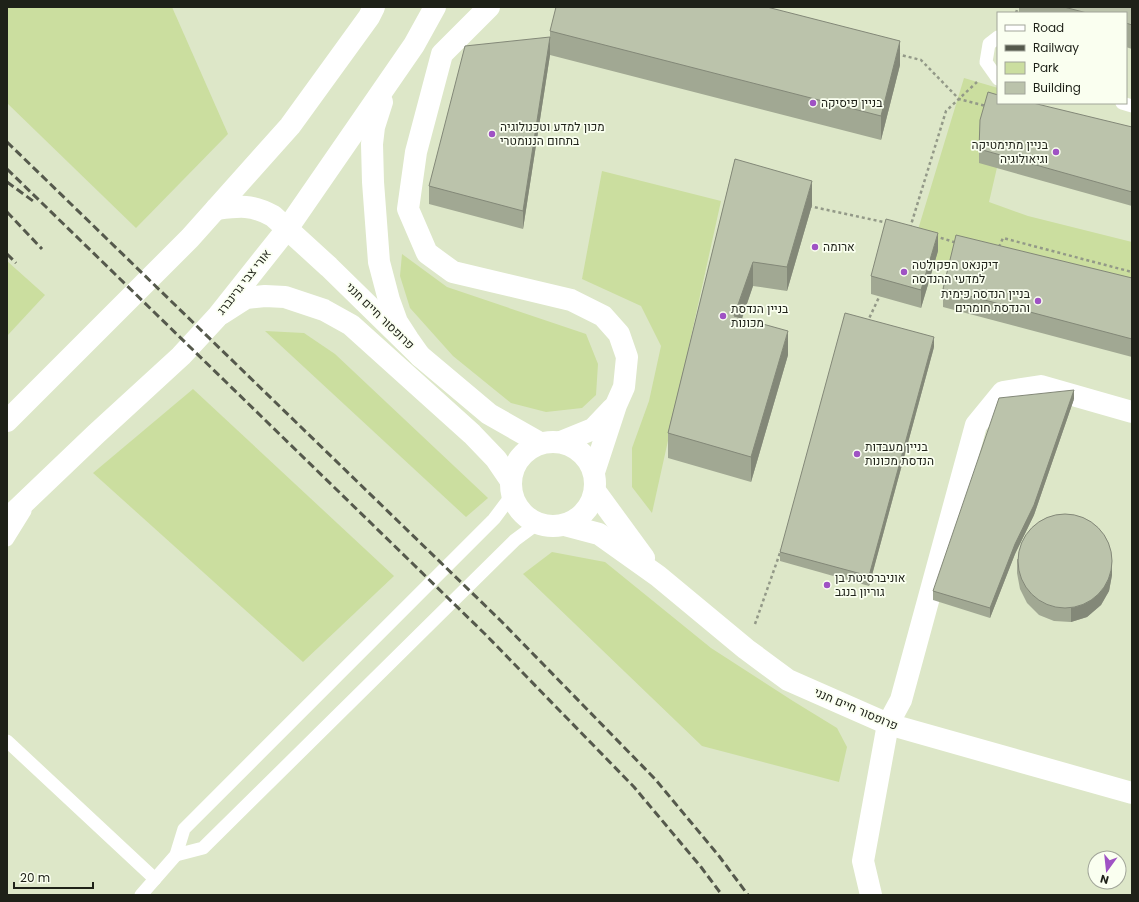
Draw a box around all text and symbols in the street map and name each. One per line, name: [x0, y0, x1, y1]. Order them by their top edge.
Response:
legend: [997, 12, 1127, 104]
text: Road: [1033, 19, 1064, 36]
text: Railway: [1033, 39, 1079, 56]
text: Park: [1033, 59, 1060, 76]
text: Building: [1033, 79, 1081, 96]
place label: בניין פיסיקה: [821, 94, 883, 111]
marker: בניין פיסיקה: [808, 98, 818, 108]
place label: מכון למדע וטכנולוגיה בתחום הננומטרי: [500, 118, 605, 149]
marker: מכון למדע וטכנולוגיה בתחום הננומטרי: [487, 129, 497, 139]
place label: בניין מתימטיקה וגיאולוגיה: [972, 136, 1049, 167]
marker: בניין מתימטיקה וגיאולוגיה: [1051, 147, 1061, 157]
place label: ארומה: [823, 238, 855, 255]
marker: ארומה: [810, 242, 820, 252]
street label: אורי צבי גרינברג: [213, 245, 275, 318]
place label: דיקנאט הפקולטה למדעי ההנדסה: [912, 256, 998, 287]
marker: דיקנאט הפקולטה למדעי ההנדסה: [899, 267, 909, 277]
street label: פרופסור חיים חנני: [342, 278, 419, 353]
place label: בניין הנדסה כימית והנדסת חומרים: [941, 285, 1031, 316]
marker: בניין הנדסה כימית והנדסת חומרים: [1033, 296, 1043, 306]
place label: בניין הנדסת מכונות: [731, 300, 789, 331]
marker: בניין הנדסת מכונות: [718, 311, 728, 321]
place label: בניין מעבדות הנדסת מכונות: [865, 438, 934, 469]
marker: בניין מעבדות הנדסת מכונות: [852, 449, 862, 459]
place label: אוניברסיטת בן גוריון בנגב: [835, 569, 906, 600]
marker: אוניברסיטת בן גוריון בנגב: [822, 580, 832, 590]
street label: פרופסור חיים חנני: [812, 683, 901, 734]
north arrow: [1087, 850, 1127, 890]
scale bar: [14, 864, 93, 890]
text: 20 m: [20, 869, 50, 886]
text: N: [1098, 871, 1110, 888]

